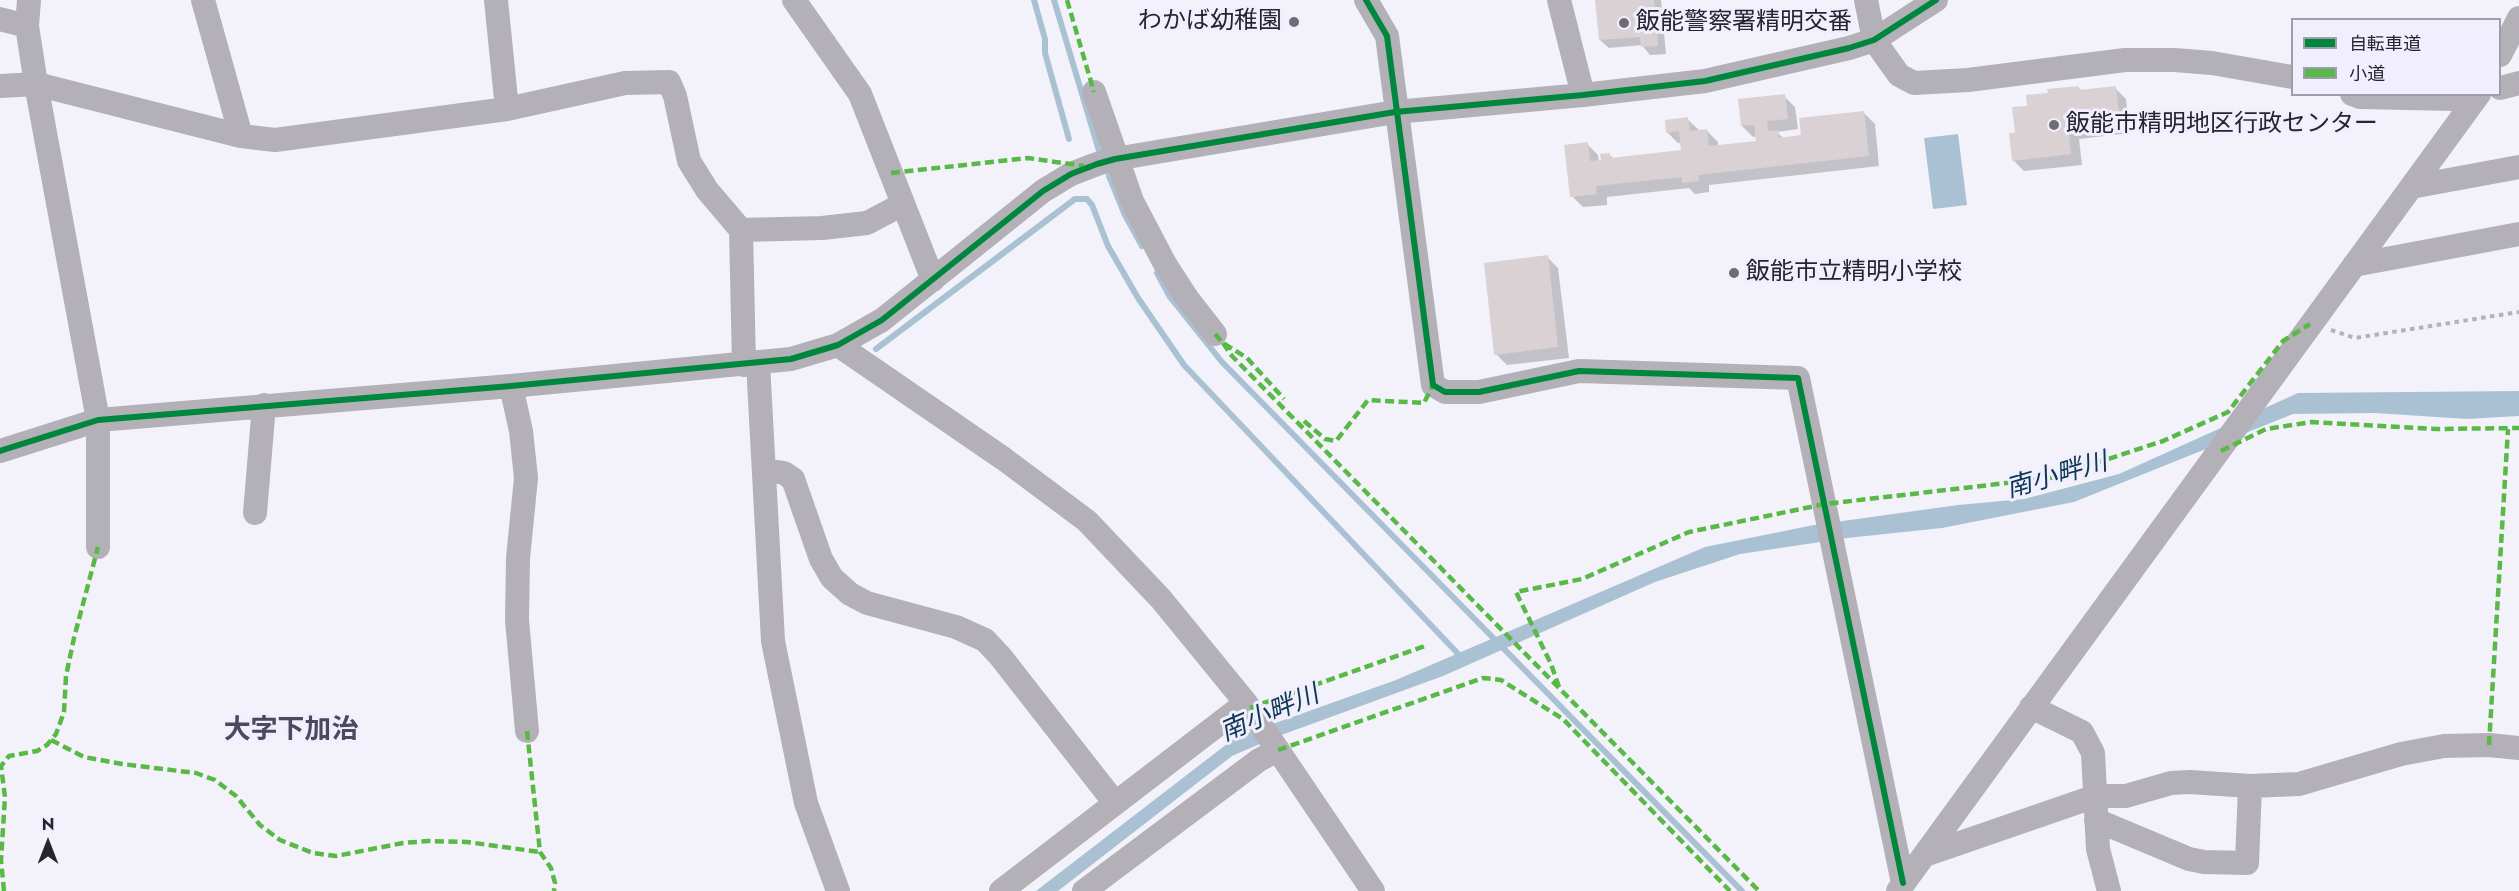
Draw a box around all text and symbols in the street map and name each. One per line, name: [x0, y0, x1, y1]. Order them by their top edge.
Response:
place label: わかば幼稚園: [1138, 8, 1282, 36]
place label: 飯能警察署精明交番: [1636, 9, 1852, 37]
marker: わかば幼稚園: [1287, 15, 1301, 29]
marker: 飯能警察署精明交番: [1617, 16, 1631, 30]
legend: [2291, 18, 2501, 96]
text: 自転車道: [2349, 31, 2421, 57]
text: 小道: [2349, 61, 2385, 87]
place label: 飯能市精明地区行政センター: [2066, 111, 2378, 139]
marker: 飯能市精明地区行政センター: [2047, 118, 2061, 132]
place label: 飯能市立精明小学校: [1746, 259, 1962, 287]
marker: 飯能市立精明小学校: [1727, 266, 1741, 280]
water label: 南小畔川: [2003, 448, 2111, 506]
water label: 南小畔川: [1216, 680, 1324, 750]
district label: 大字下加治: [224, 715, 358, 747]
north arrow: [18, 813, 78, 873]
text: N: [42, 813, 54, 836]

